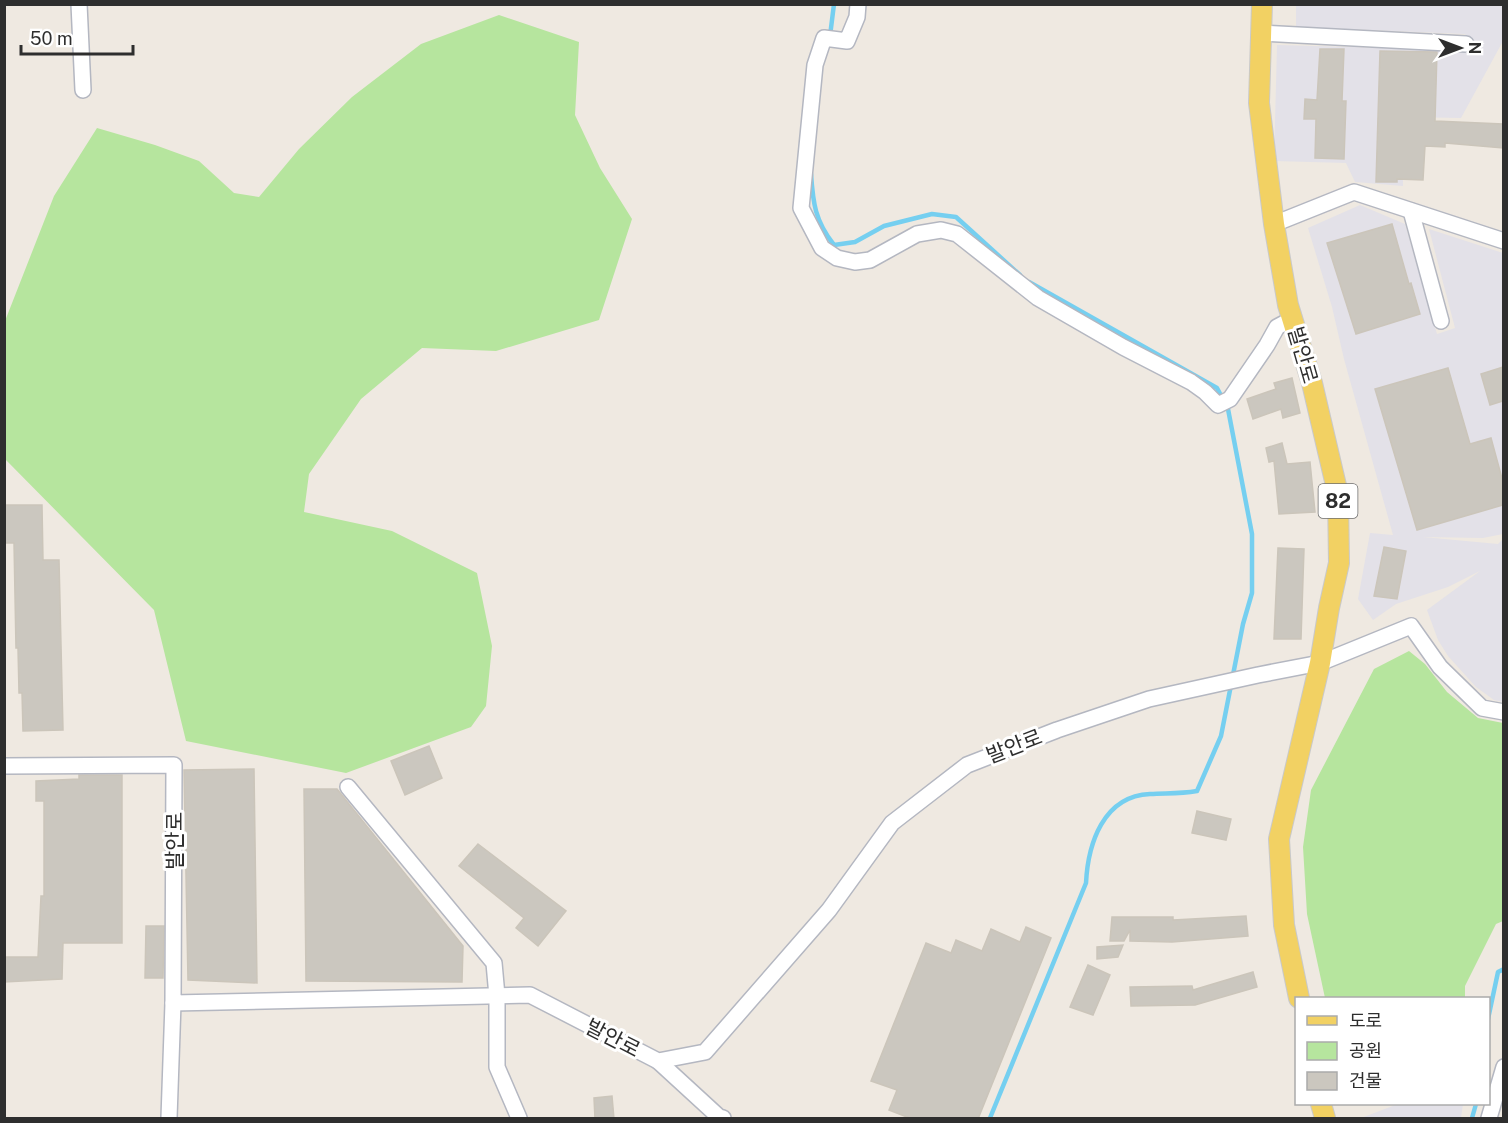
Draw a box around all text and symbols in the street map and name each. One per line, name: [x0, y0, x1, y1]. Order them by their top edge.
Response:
scale bar: [21, 18, 134, 56]
north arrow: [1430, 18, 1490, 78]
text: 50 m: [30, 28, 73, 49]
text: N: [1465, 42, 1484, 54]
street label: 발안로: [1283, 324, 1323, 386]
road number: 82: [1318, 484, 1358, 518]
street label: 발안로: [982, 724, 1046, 768]
street label: 발안로: [162, 812, 187, 870]
legend: [1295, 997, 1490, 1105]
text: 도로: [1349, 1010, 1382, 1031]
street label: 발안로: [581, 1014, 645, 1062]
text: 공원: [1349, 1040, 1382, 1061]
text: 건물: [1349, 1070, 1382, 1091]

